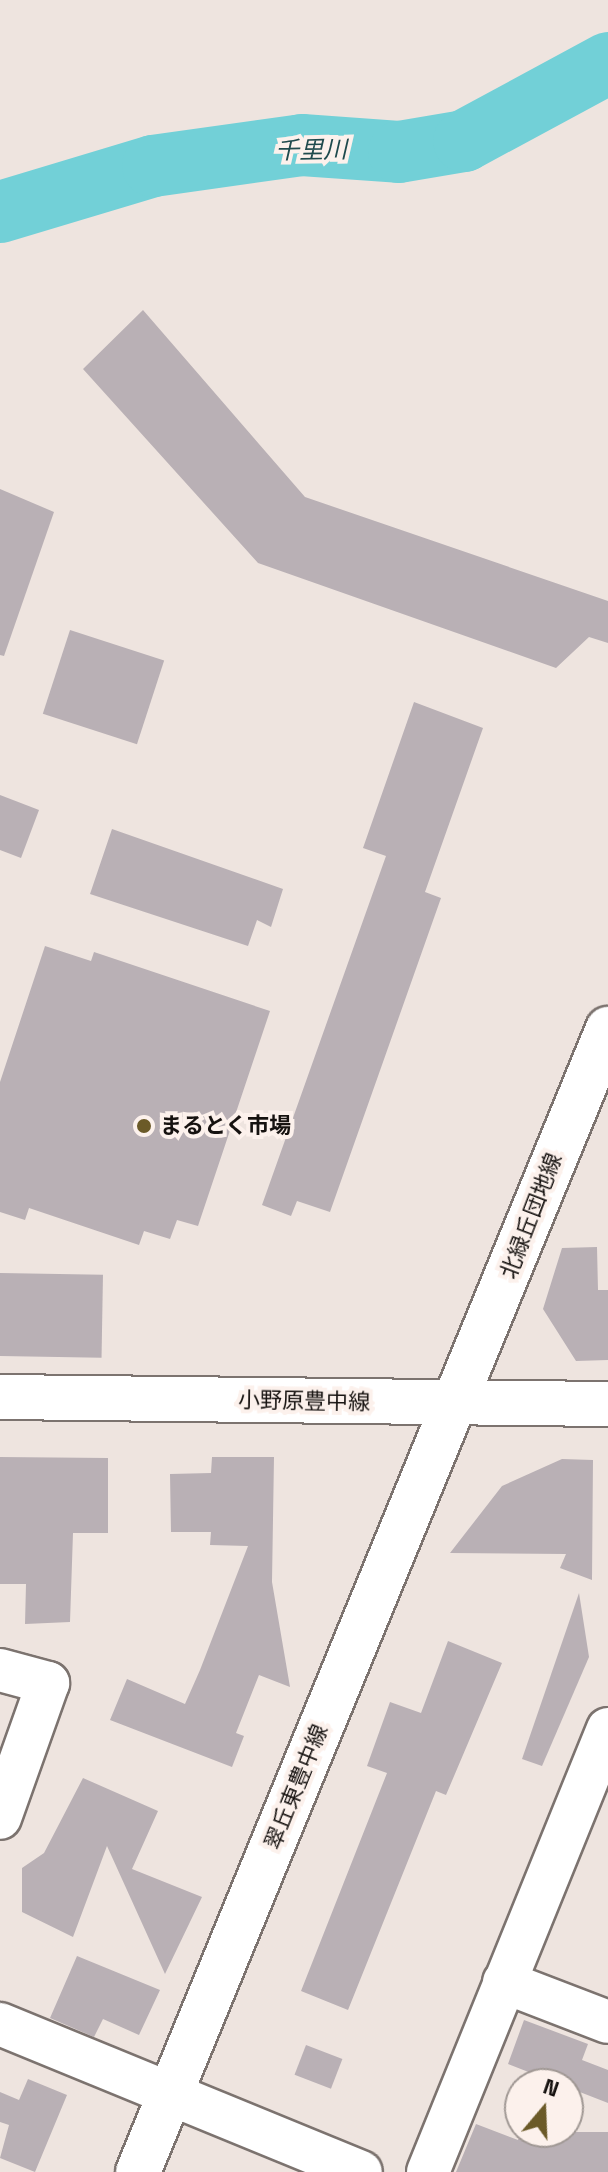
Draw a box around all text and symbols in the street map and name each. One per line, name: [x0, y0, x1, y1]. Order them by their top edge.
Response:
water label: 千里川: [275, 135, 347, 165]
place label: まるとく市場: [160, 1113, 292, 1139]
marker: まるとく市場: [135, 1117, 153, 1135]
street label: 北緑丘団地線: [495, 1150, 567, 1282]
street label: 小野原豊中線: [238, 1387, 370, 1415]
street label: 翠丘東豊中線: [259, 1721, 333, 1853]
north arrow: [504, 2068, 584, 2148]
text: N: [540, 2072, 563, 2103]

